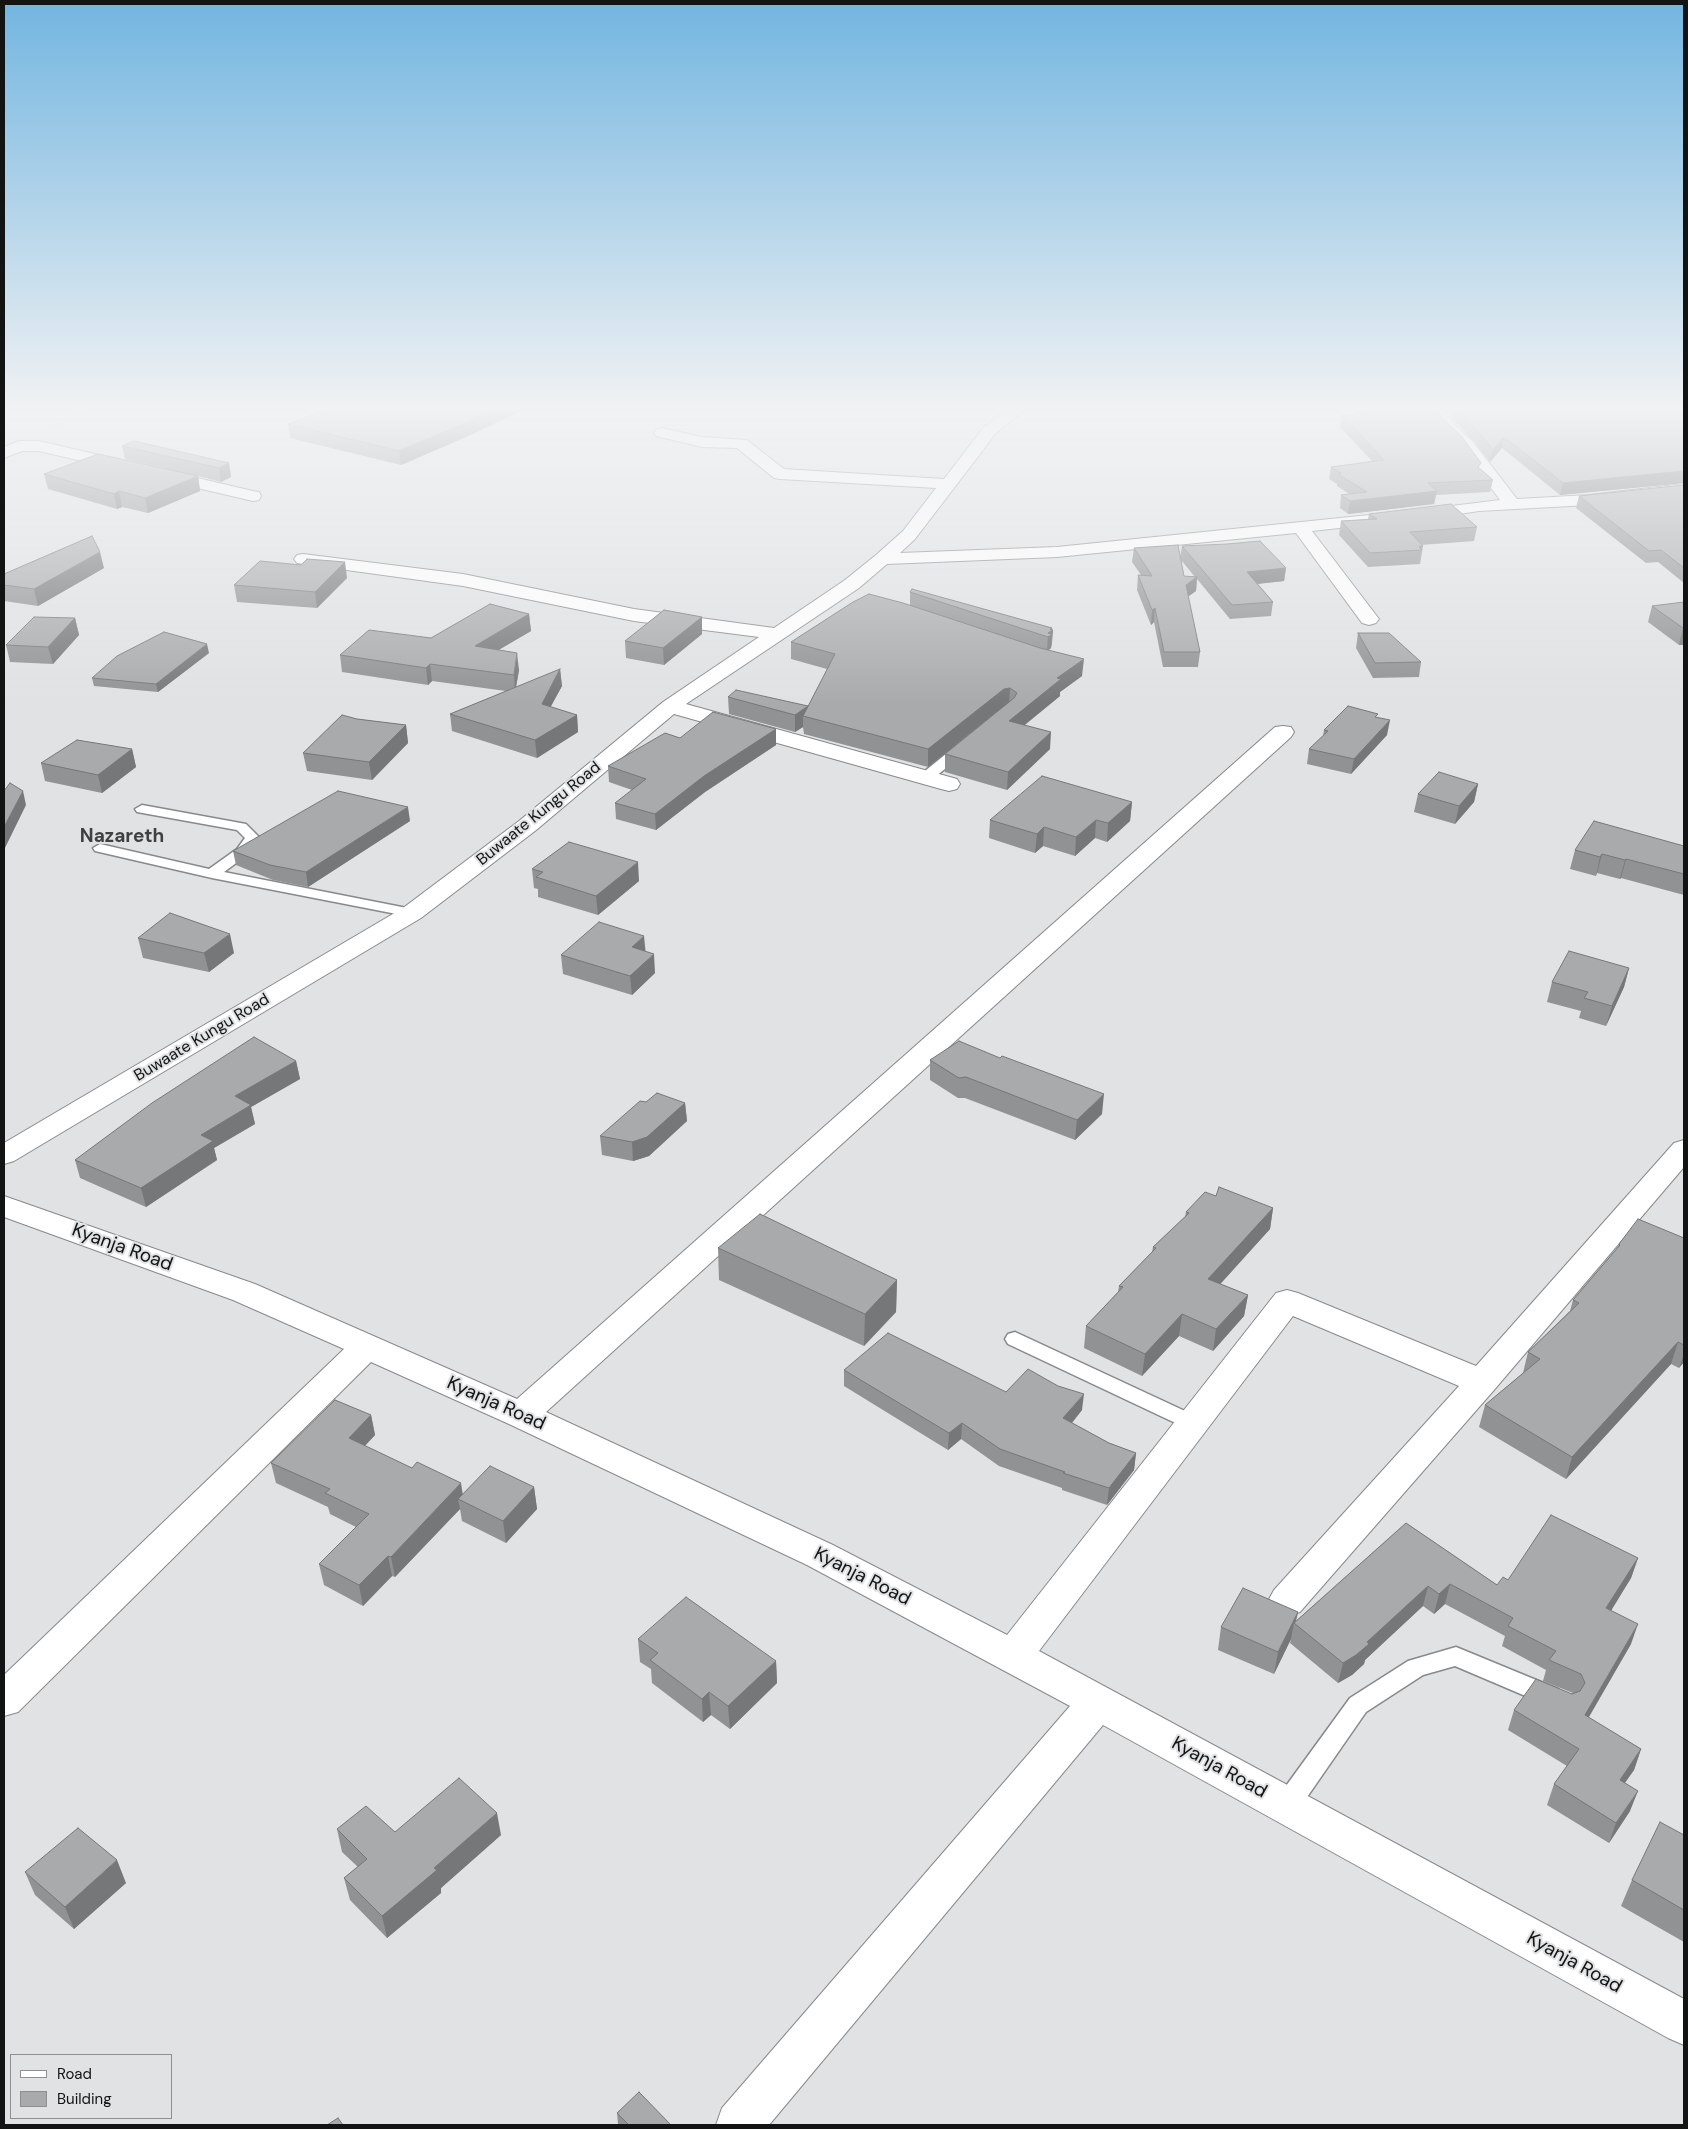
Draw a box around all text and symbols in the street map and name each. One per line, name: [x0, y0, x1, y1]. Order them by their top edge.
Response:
street label: Buwaate Kungu Road: [473, 758, 605, 870]
district label: Nazareth: [80, 826, 164, 848]
street label: Buwaate Kungu Road: [131, 990, 273, 1086]
street label: Kyanja Road: [68, 1219, 176, 1277]
street label: Kyanja Road: [443, 1372, 549, 1436]
street label: Kyanja Road: [810, 1543, 914, 1611]
street label: Kyanja Road: [1167, 1732, 1271, 1804]
street label: Kyanja Road: [1522, 1927, 1626, 1999]
legend: [10, 2054, 172, 2119]
text: Road: [57, 2064, 92, 2084]
text: Building: [57, 2089, 112, 2109]

